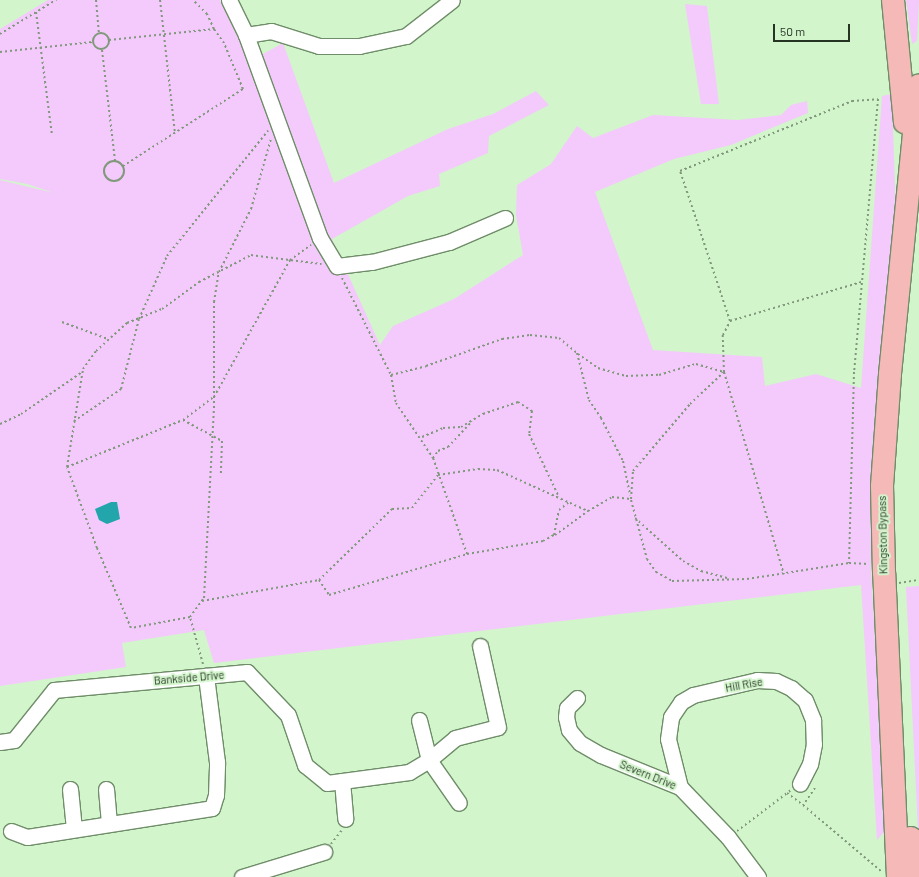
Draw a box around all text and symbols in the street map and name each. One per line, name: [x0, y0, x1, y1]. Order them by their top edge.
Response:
scale bar: [775, 16, 852, 42]
text: 50 m: [780, 24, 805, 38]
street label: Kingston Bypass: [876, 496, 890, 574]
street label: Bankside Drive: [153, 668, 225, 688]
street label: Hill Rise: [724, 675, 764, 695]
street label: Severn Drive: [618, 758, 678, 792]

